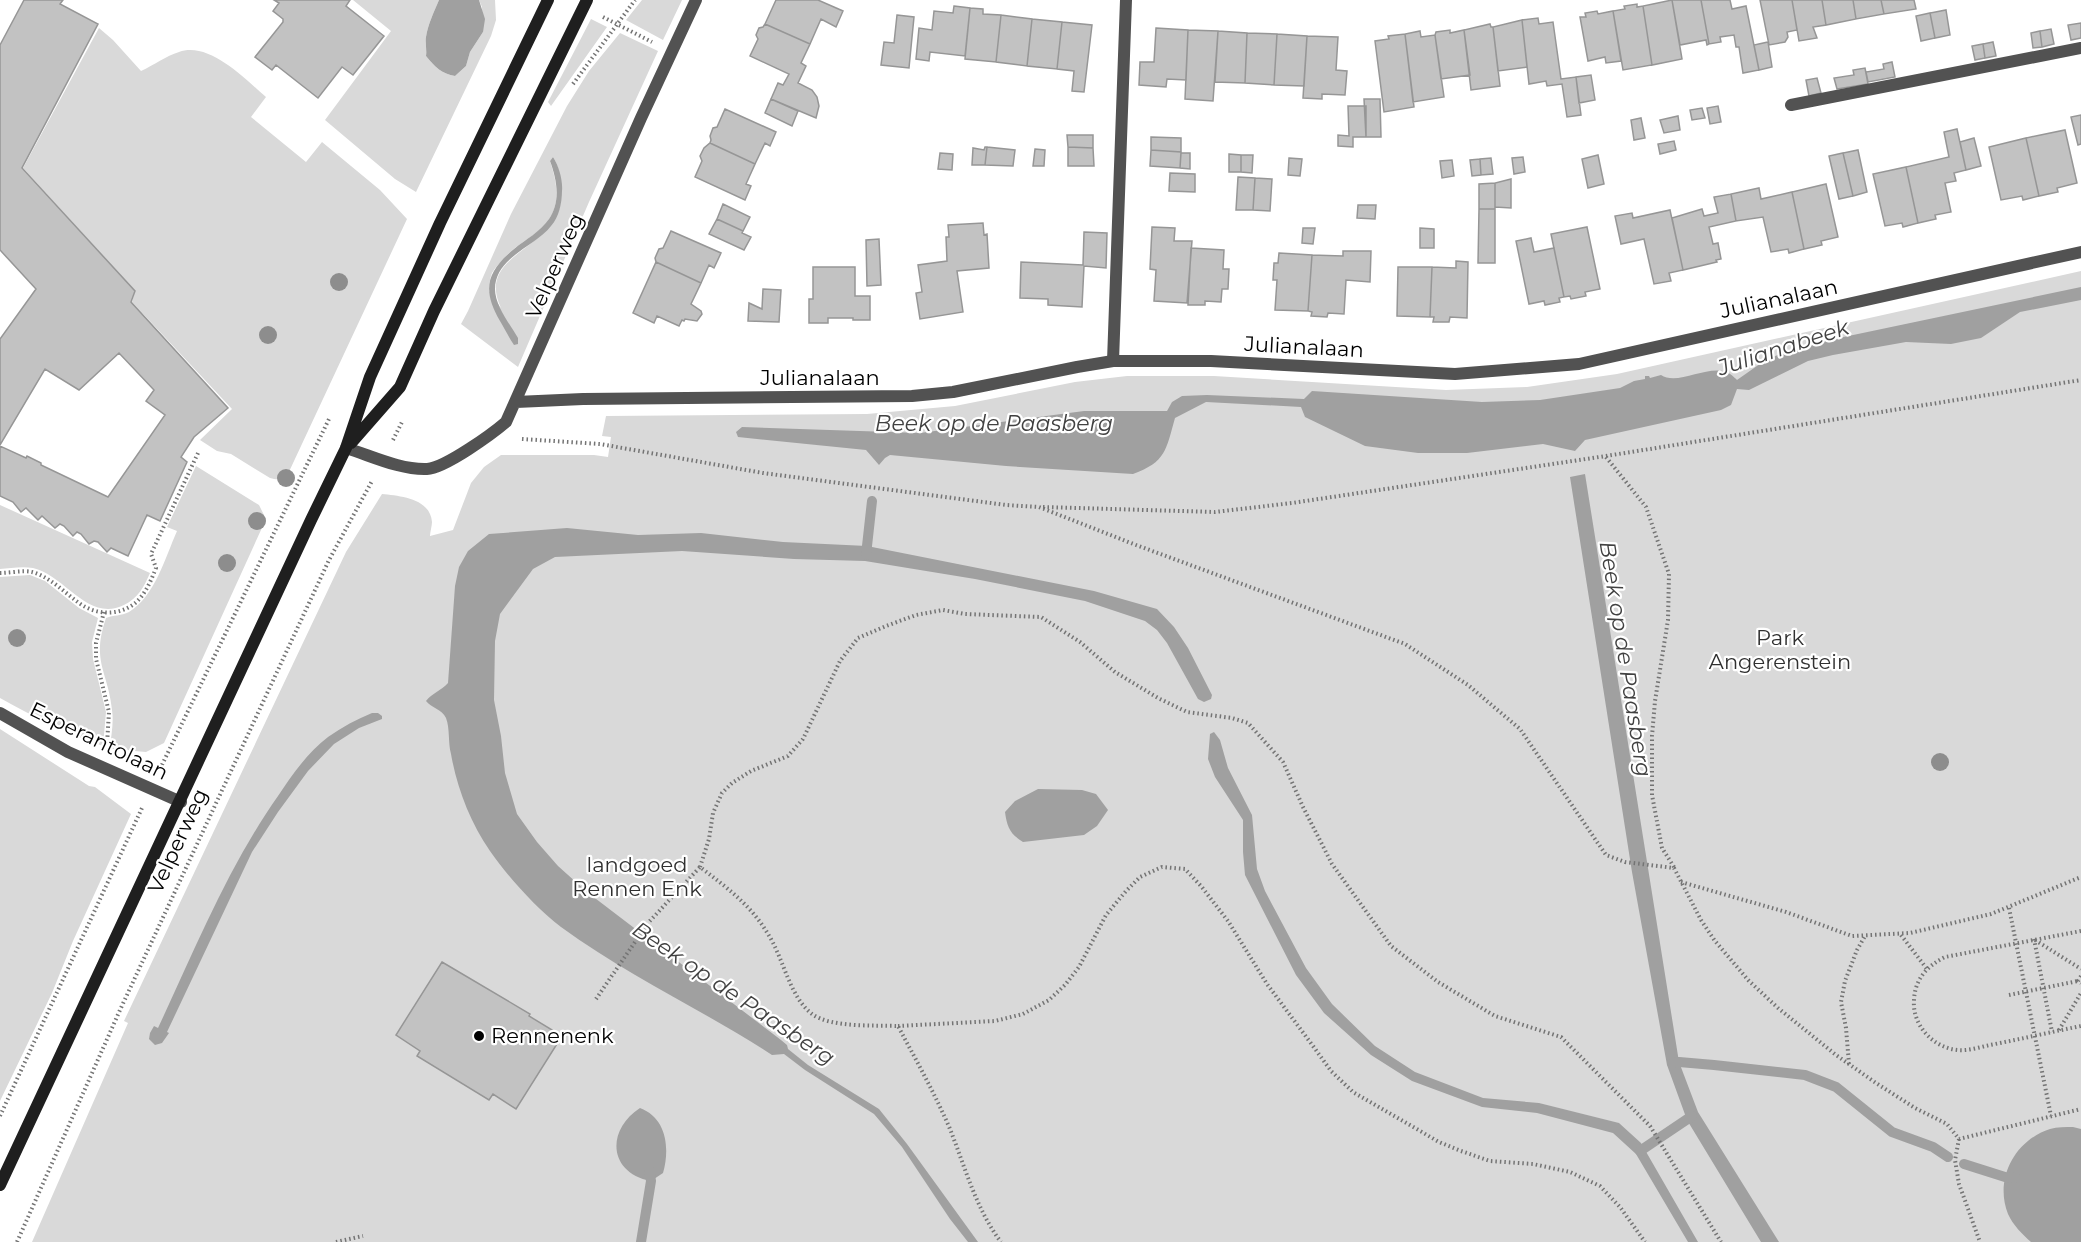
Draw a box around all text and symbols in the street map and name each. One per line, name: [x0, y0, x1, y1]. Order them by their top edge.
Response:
street label: Velperweg: [520, 209, 589, 322]
street label: Julianalaan: [1717, 274, 1840, 323]
water label: Julianabeek: [1713, 313, 1853, 382]
street label: Julianalaan: [1243, 331, 1364, 362]
street label: Julianalaan: [759, 365, 880, 390]
water label: Beek op de Paasberg: [875, 410, 1113, 437]
water label: Beek op de Paasberg: [1594, 539, 1657, 779]
park label: Park Angerenstein: [1709, 625, 1851, 674]
street label: Esperantolaan: [26, 696, 173, 785]
street label: Velperweg: [142, 784, 213, 897]
park label: landgoed Rennen Enk: [572, 852, 702, 901]
water label: Beek op de Paasberg: [627, 916, 840, 1071]
place label: Rennenenk: [491, 1023, 614, 1048]
marker: Rennenenk: [472, 1029, 486, 1043]

